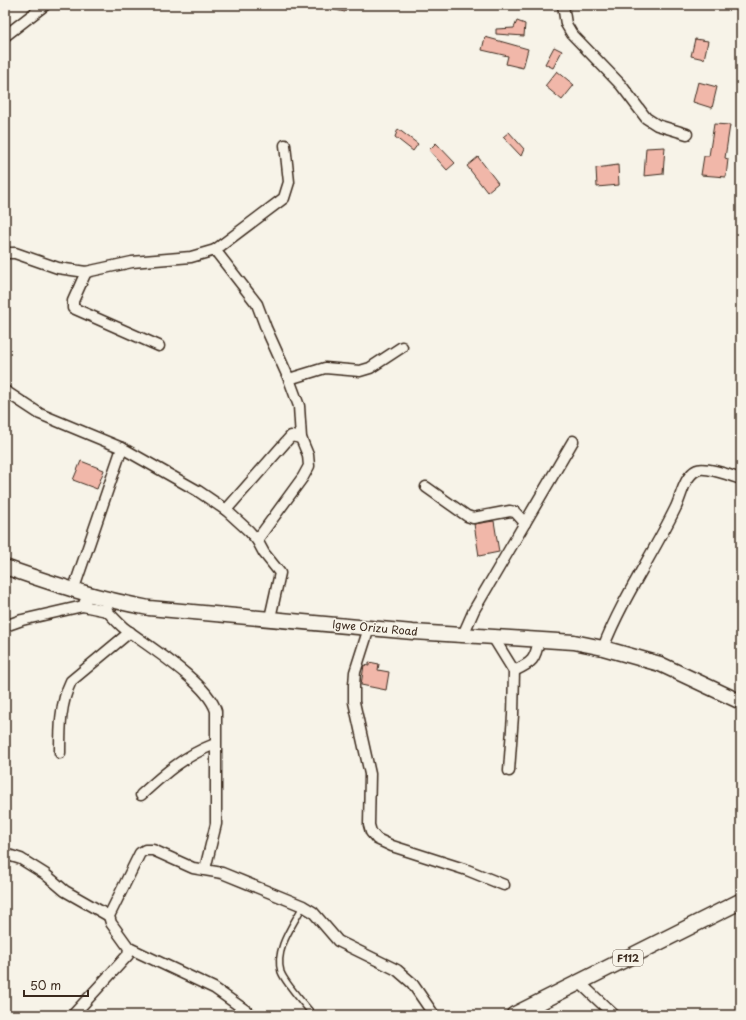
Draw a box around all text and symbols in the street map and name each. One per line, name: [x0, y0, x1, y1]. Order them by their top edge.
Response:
street label: Igwe Orizu Road: [332, 615, 419, 640]
road number: F112: [613, 950, 643, 966]
scale bar: [24, 972, 88, 998]
text: 50 m: [30, 976, 61, 994]

